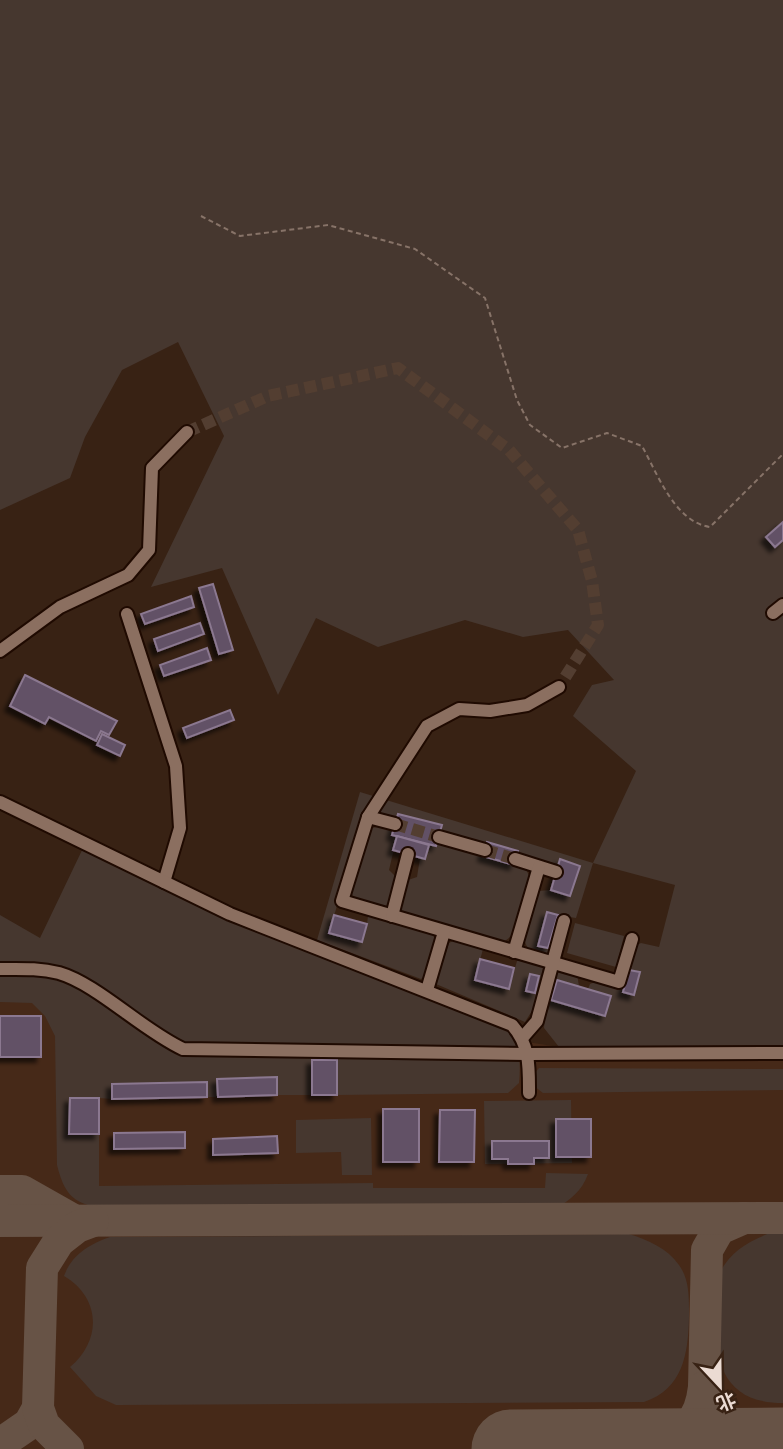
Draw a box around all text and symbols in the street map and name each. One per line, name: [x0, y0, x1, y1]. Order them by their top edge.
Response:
north arrow: [685, 1351, 755, 1421]
text: 北: [712, 1385, 740, 1416]

